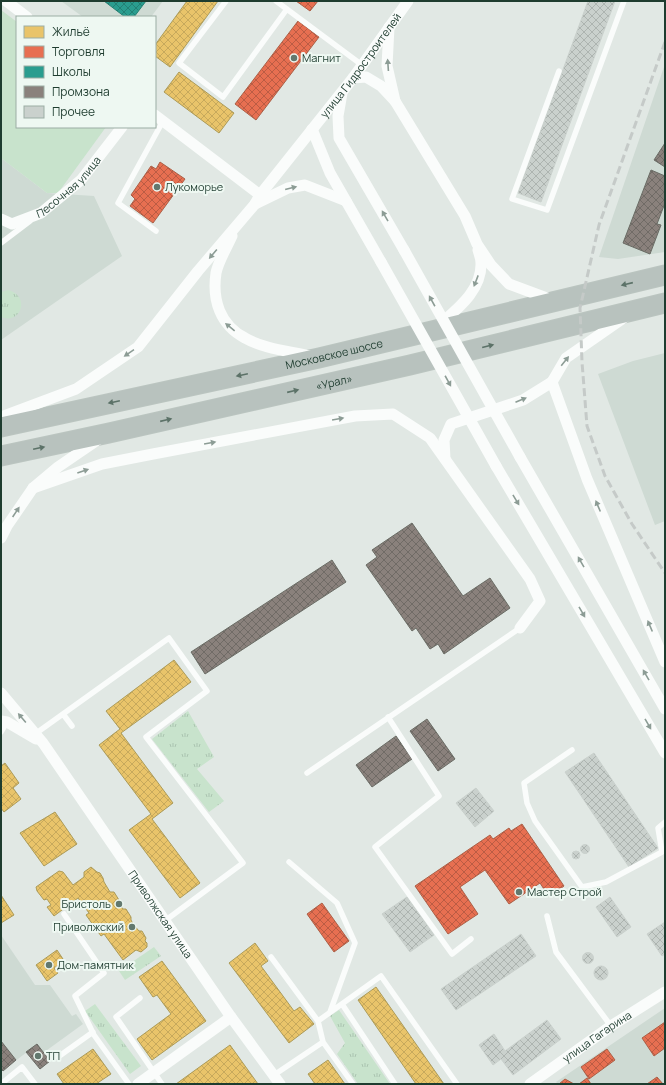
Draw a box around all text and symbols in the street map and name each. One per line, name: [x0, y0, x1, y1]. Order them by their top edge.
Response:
street label: улица Гидростроителей: [316, 10, 404, 121]
legend: [16, 16, 156, 128]
text: Жильё: [52, 23, 90, 40]
text: Торговля: [52, 43, 105, 60]
place label: Магнит: [302, 50, 341, 65]
marker: Магнит: [289, 53, 299, 63]
one-way arrow: [384, 59, 391, 71]
text: Школы: [52, 63, 91, 80]
text: Промзона: [52, 83, 110, 100]
text: Прочее: [52, 103, 95, 120]
street label: Песочная улица: [34, 153, 104, 221]
place label: Лукоморье: [165, 179, 224, 194]
marker: Лукоморье: [152, 182, 162, 192]
one-way arrow: [285, 185, 297, 191]
one-way arrow: [381, 210, 388, 222]
one-way arrow: [208, 248, 217, 259]
one-way arrow: [473, 276, 479, 288]
one-way arrow: [621, 282, 633, 288]
one-way arrow: [429, 295, 436, 306]
one-way arrow: [225, 322, 236, 331]
street label: Московское шоссе: [284, 335, 385, 372]
one-way arrow: [482, 342, 494, 348]
one-way arrow: [124, 349, 134, 357]
one-way arrow: [561, 356, 570, 366]
street label: «Урал»: [314, 370, 354, 393]
one-way arrow: [235, 372, 248, 378]
one-way arrow: [445, 375, 452, 387]
one-way arrow: [287, 388, 299, 394]
one-way arrow: [515, 397, 527, 403]
one-way arrow: [108, 399, 121, 405]
one-way arrow: [332, 416, 344, 422]
one-way arrow: [160, 417, 172, 423]
one-way arrow: [204, 440, 216, 446]
one-way arrow: [33, 444, 45, 450]
one-way arrow: [78, 468, 90, 474]
one-way arrow: [512, 494, 519, 506]
one-way arrow: [595, 500, 601, 512]
one-way arrow: [13, 507, 20, 518]
one-way arrow: [577, 556, 584, 568]
one-way arrow: [578, 606, 585, 618]
one-way arrow: [646, 620, 653, 632]
one-way arrow: [642, 669, 649, 681]
one-way arrow: [18, 713, 27, 723]
one-way arrow: [644, 718, 651, 730]
street label: Приволжская улица: [125, 867, 196, 961]
place label: Мастер Строй: [527, 884, 602, 899]
marker: Мастер Строй: [514, 887, 524, 897]
place label: Бристоль: [61, 896, 111, 911]
marker: Бристоль: [114, 899, 124, 909]
place label: Приволжский: [53, 919, 124, 934]
marker: Приволжский: [127, 922, 137, 932]
place label: Дом-памятник: [57, 957, 134, 972]
marker: Дом-памятник: [44, 960, 54, 970]
street label: улица Гагарина: [559, 1007, 634, 1066]
place label: ТП: [46, 1048, 60, 1063]
marker: ТП: [33, 1051, 43, 1061]

